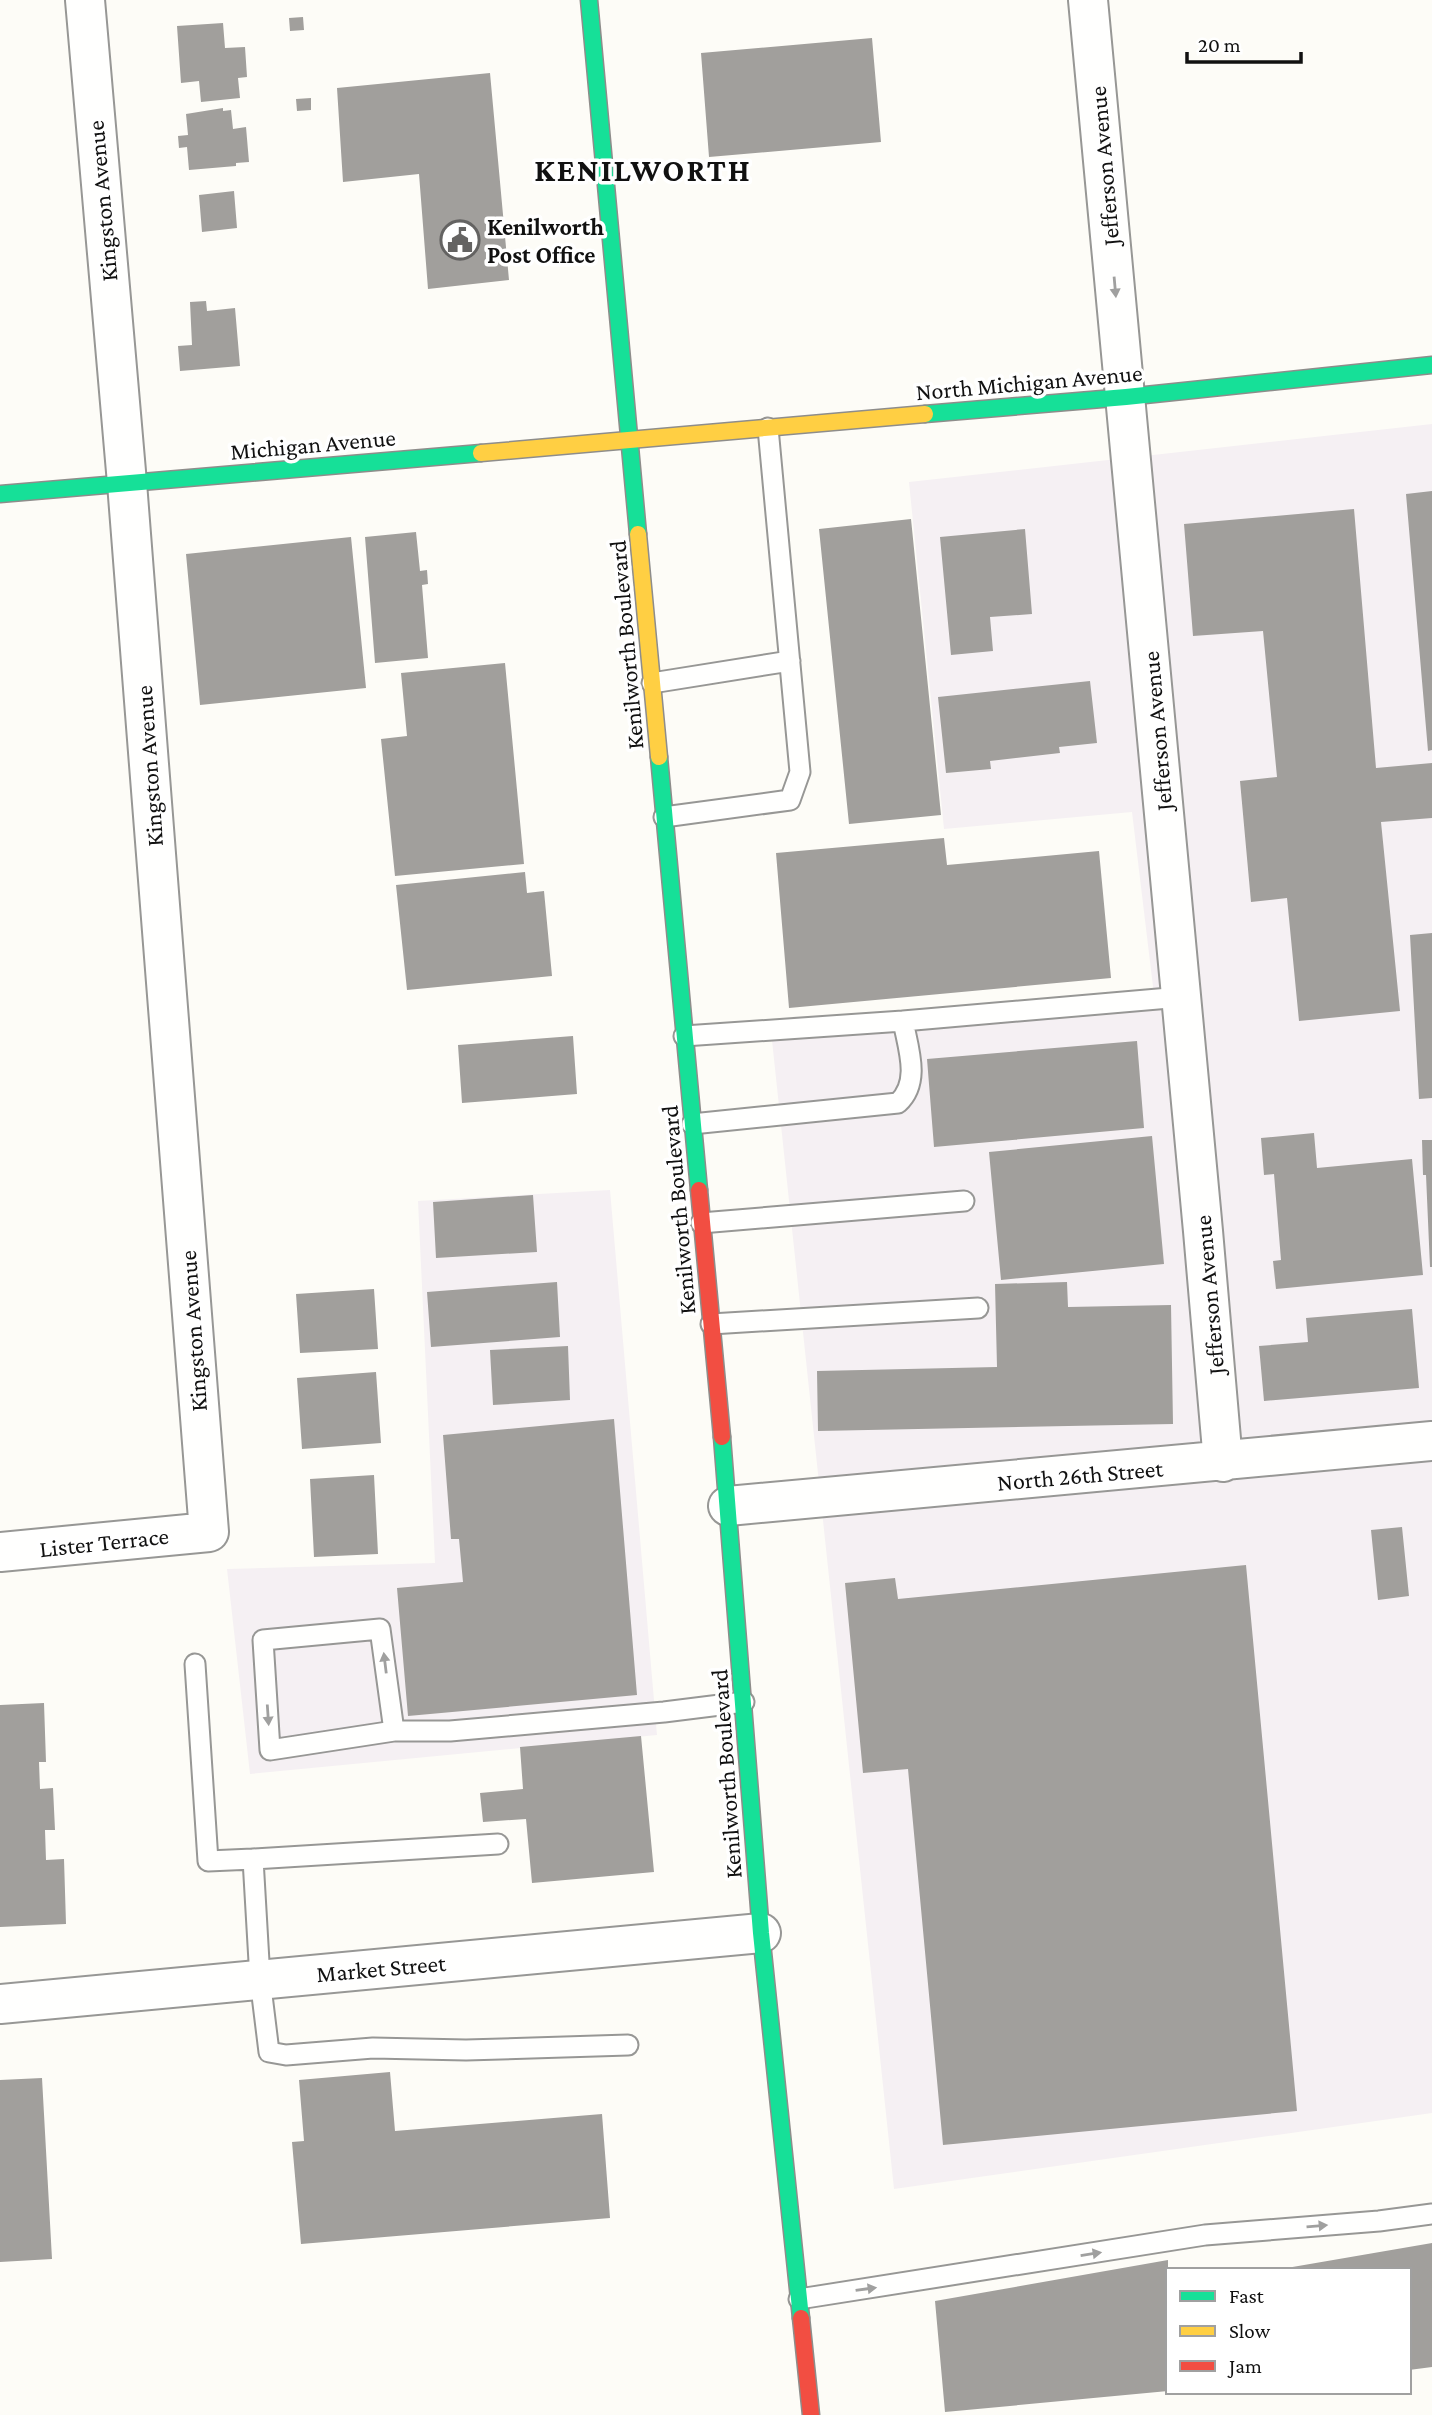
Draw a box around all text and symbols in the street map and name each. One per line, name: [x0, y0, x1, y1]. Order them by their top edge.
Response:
scale bar: [1187, 21, 1301, 65]
text: 20 m: [1198, 33, 1241, 57]
street label: Jefferson Avenue: [1084, 85, 1125, 249]
street label: Kingston Avenue: [82, 119, 122, 283]
district label: KENILWORTH: [534, 152, 752, 188]
place label: Kenilworth Post Office: [487, 213, 604, 268]
public building icon: Kenilworth Post Office: [439, 219, 481, 261]
one-way arrow: [1110, 277, 1121, 299]
street label: North Michigan Avenue: [915, 359, 1143, 405]
street label: Michigan Avenue: [229, 423, 397, 465]
street label: Kenilworth Boulevard: [603, 539, 649, 751]
street label: Jefferson Avenue: [1137, 650, 1178, 814]
street label: Kingston Avenue: [130, 684, 168, 848]
street label: Kenilworth Boulevard: [655, 1104, 701, 1316]
street label: Jefferson Avenue: [1189, 1214, 1230, 1378]
street label: Kingston Avenue: [174, 1249, 212, 1413]
street label: North 26th Street: [996, 1454, 1165, 1496]
street label: Lister Terrace: [38, 1522, 170, 1562]
one-way arrow: [379, 1652, 390, 1674]
street label: Kenilworth Boulevard: [705, 1668, 747, 1880]
one-way arrow: [263, 1704, 274, 1726]
street label: Market Street: [315, 1949, 448, 1987]
one-way arrow: [1306, 2220, 1328, 2231]
one-way arrow: [1080, 2248, 1102, 2259]
legend: [1166, 2268, 1411, 2394]
one-way arrow: [855, 2283, 877, 2294]
text: Fast: [1229, 2284, 1265, 2308]
text: Slow: [1229, 2319, 1271, 2343]
text: Jam: [1227, 2354, 1262, 2378]

